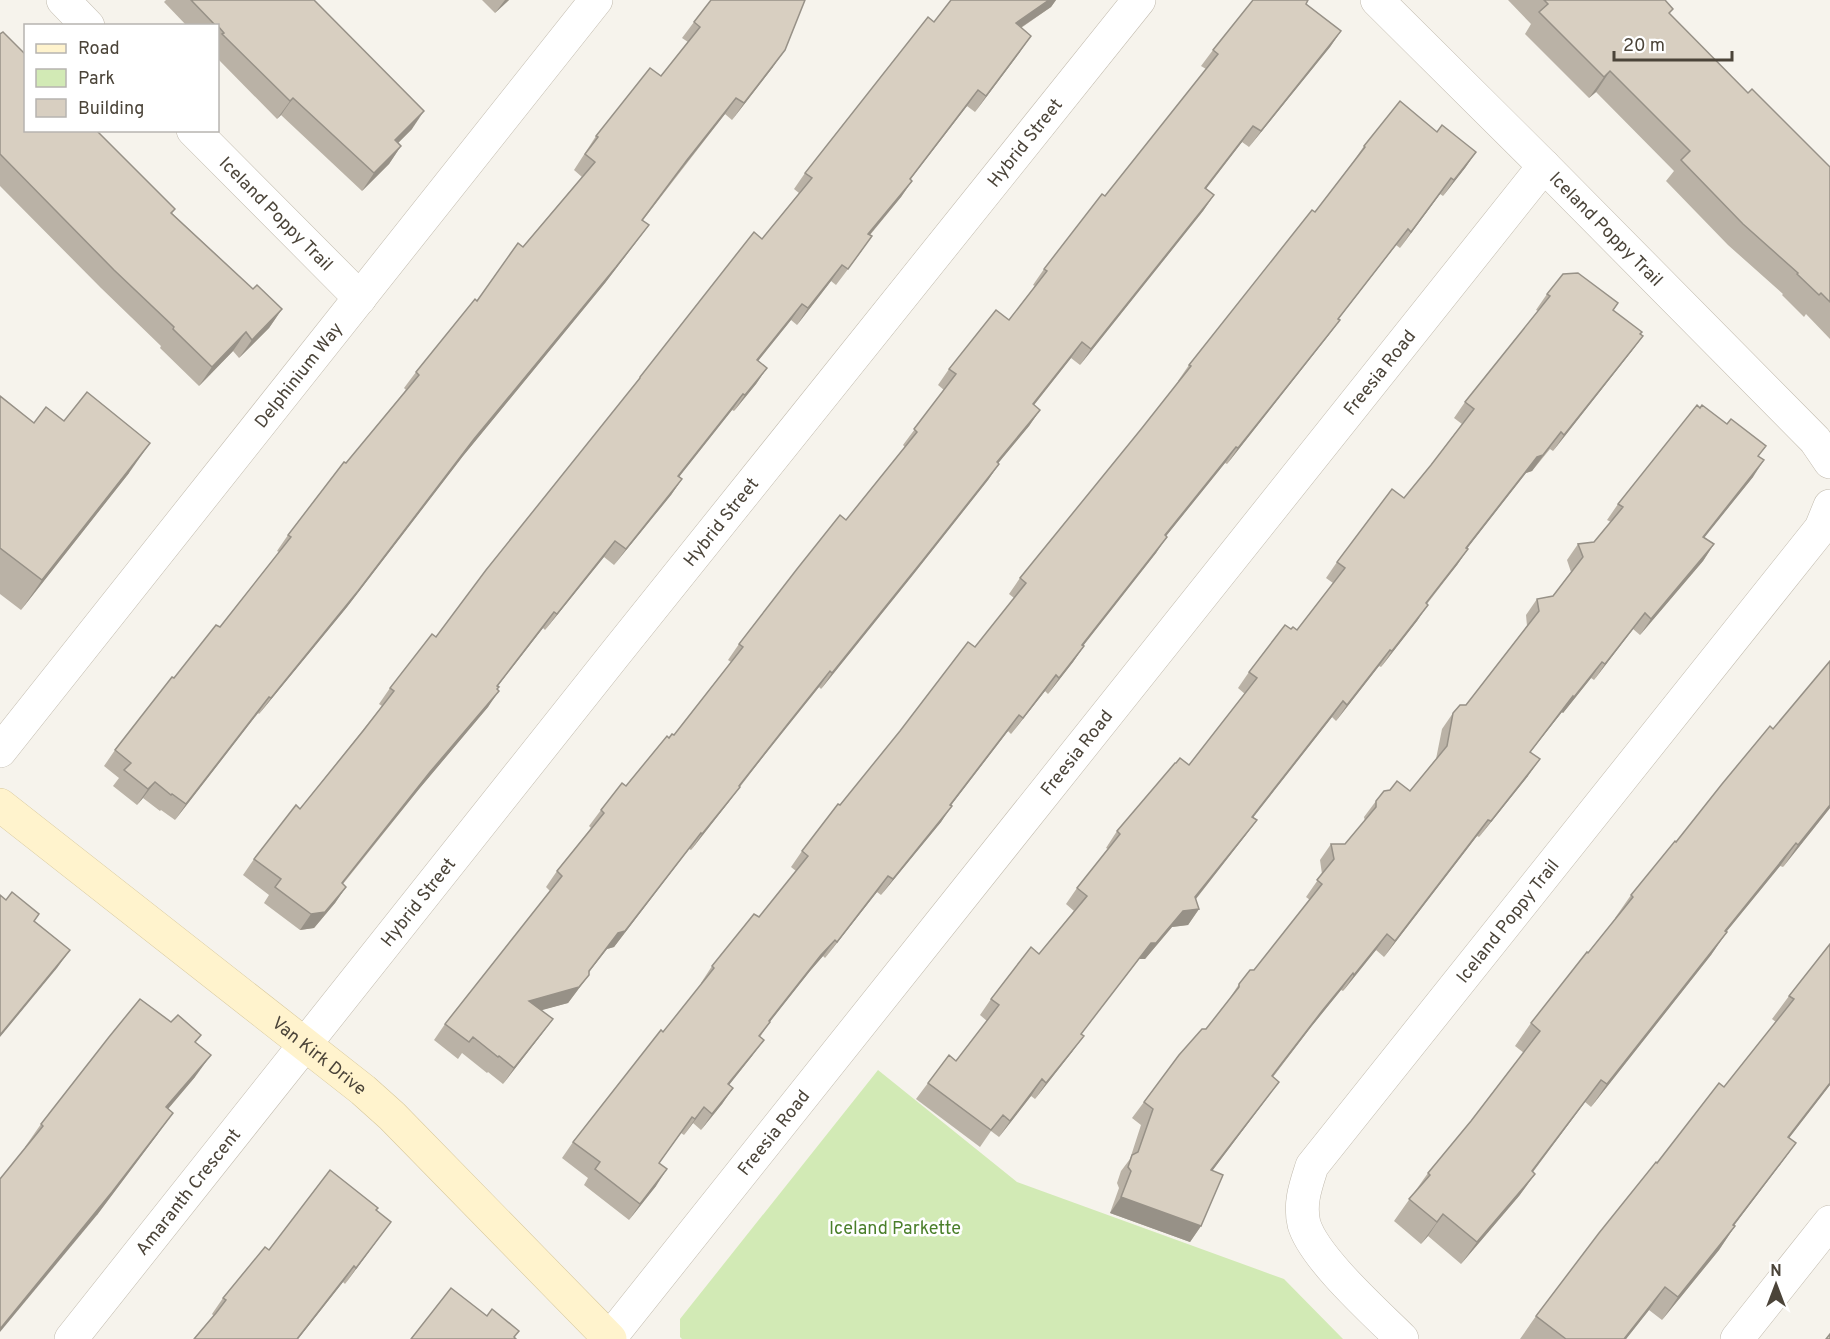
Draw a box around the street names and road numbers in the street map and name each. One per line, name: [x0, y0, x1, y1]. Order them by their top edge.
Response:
street label: Hybrid Street: [983, 94, 1069, 193]
street label: Iceland Poppy Trail: [213, 153, 337, 277]
street label: Iceland Poppy Trail: [1544, 168, 1667, 292]
street label: Delphinium Way: [250, 318, 349, 434]
street label: Freesia Road: [1339, 326, 1422, 421]
street label: Hybrid Street: [679, 474, 765, 572]
street label: Freesia Road: [1036, 706, 1119, 801]
street label: Hybrid Street: [377, 854, 462, 952]
street label: Iceland Poppy Trail: [1452, 855, 1565, 989]
street label: Van Kirk Drive: [266, 1013, 371, 1101]
street label: Freesia Road: [734, 1086, 816, 1181]
street label: Amaranth Crescent: [132, 1124, 247, 1261]

